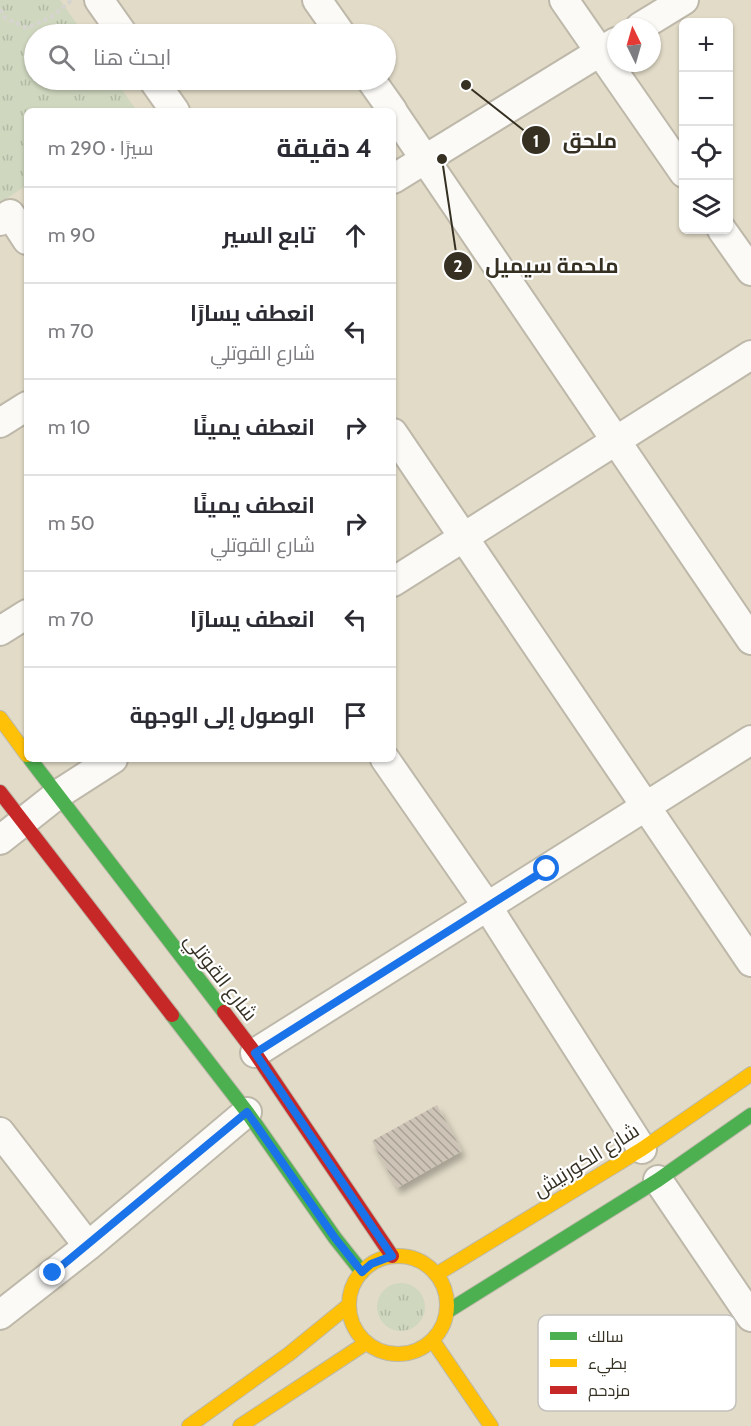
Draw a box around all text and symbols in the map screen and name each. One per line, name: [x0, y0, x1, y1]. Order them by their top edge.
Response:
north arrow: [607, 18, 661, 72]
map controls: [679, 18, 733, 234]
button: +: [679, 18, 733, 72]
search box: [24, 24, 396, 90]
icon: search: [45, 41, 78, 74]
text: ابحث هنا: [93, 44, 171, 71]
button: −: [679, 72, 733, 126]
callout: ملحق: [521, 121, 629, 160]
button: locate: [679, 126, 733, 180]
text: ملحق: [563, 128, 617, 154]
text: 1: [533, 130, 539, 152]
text: 4 دقيقة: [276, 132, 372, 164]
text: سيرًا · 290 m: [48, 136, 153, 160]
button: layers: [679, 180, 733, 234]
icon: ahead: [339, 219, 372, 252]
text: تابع السير: [223, 222, 315, 249]
text: 90 m: [48, 223, 95, 247]
callout: ملحمة سيميل: [443, 246, 631, 285]
text: ملحمة سيميل: [485, 253, 619, 278]
text: 2: [453, 255, 463, 277]
text: انعطف يسارًا: [190, 300, 315, 327]
icon: left: [339, 315, 372, 348]
text: 70 m: [48, 319, 94, 343]
text: شارع القوتلي: [210, 341, 315, 365]
icon: right: [339, 411, 372, 444]
text: انعطف يمينًا: [193, 414, 315, 441]
text: 10 m: [48, 415, 91, 439]
text: انعطف يمينًا: [193, 492, 315, 519]
icon: right: [339, 507, 372, 540]
text: 50 m: [48, 511, 95, 535]
text: شارع القوتلي: [210, 533, 315, 557]
icon: left: [339, 603, 372, 636]
text: انعطف يسارًا: [190, 606, 315, 633]
text: 70 m: [48, 607, 94, 631]
icon: arrive: [339, 699, 372, 732]
text: الوصول إلى الوجهة: [130, 702, 315, 729]
route start: [533, 855, 559, 881]
street label: شارع القوتلي: [176, 928, 263, 1028]
street label: شارع الكورنيش: [529, 1118, 644, 1204]
route end: [39, 1259, 65, 1285]
legend: [538, 1315, 736, 1411]
text: سالك: [588, 1327, 623, 1346]
text: بطيء: [588, 1354, 627, 1377]
text: مزدحم: [588, 1381, 630, 1402]

